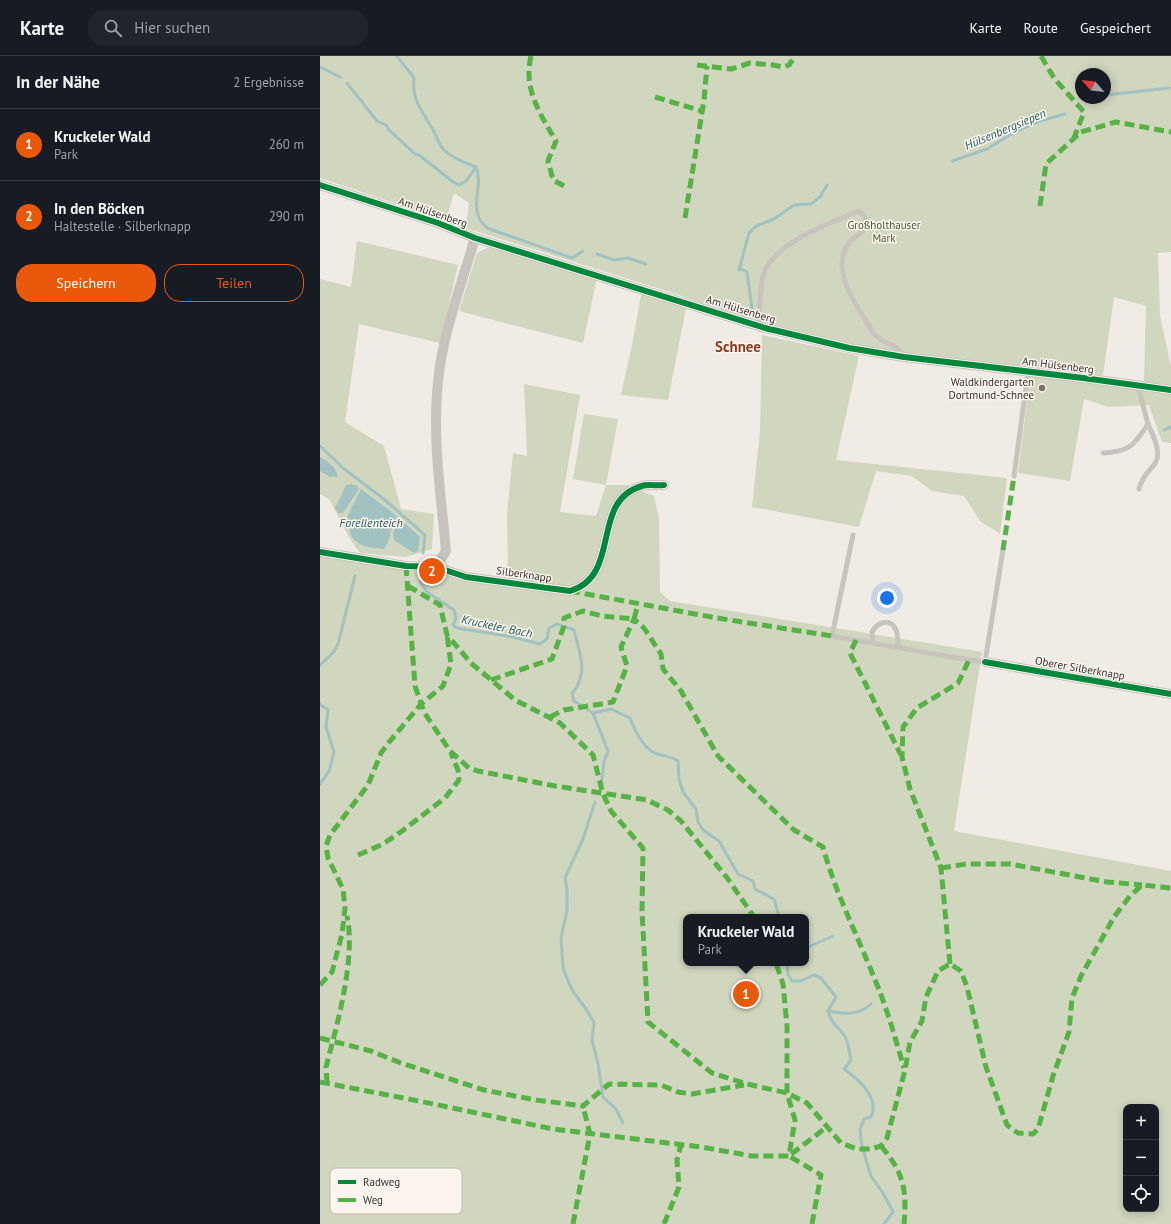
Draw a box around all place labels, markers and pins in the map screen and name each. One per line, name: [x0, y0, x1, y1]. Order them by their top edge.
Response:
place label: Waldkindergarten Dortmund-Schnee: [948, 375, 1034, 402]
marker: Waldkindergarten Dortmund-Schnee: [1037, 383, 1047, 393]
pin: 2: [419, 556, 445, 586]
pin: 1: [733, 979, 759, 1009]

